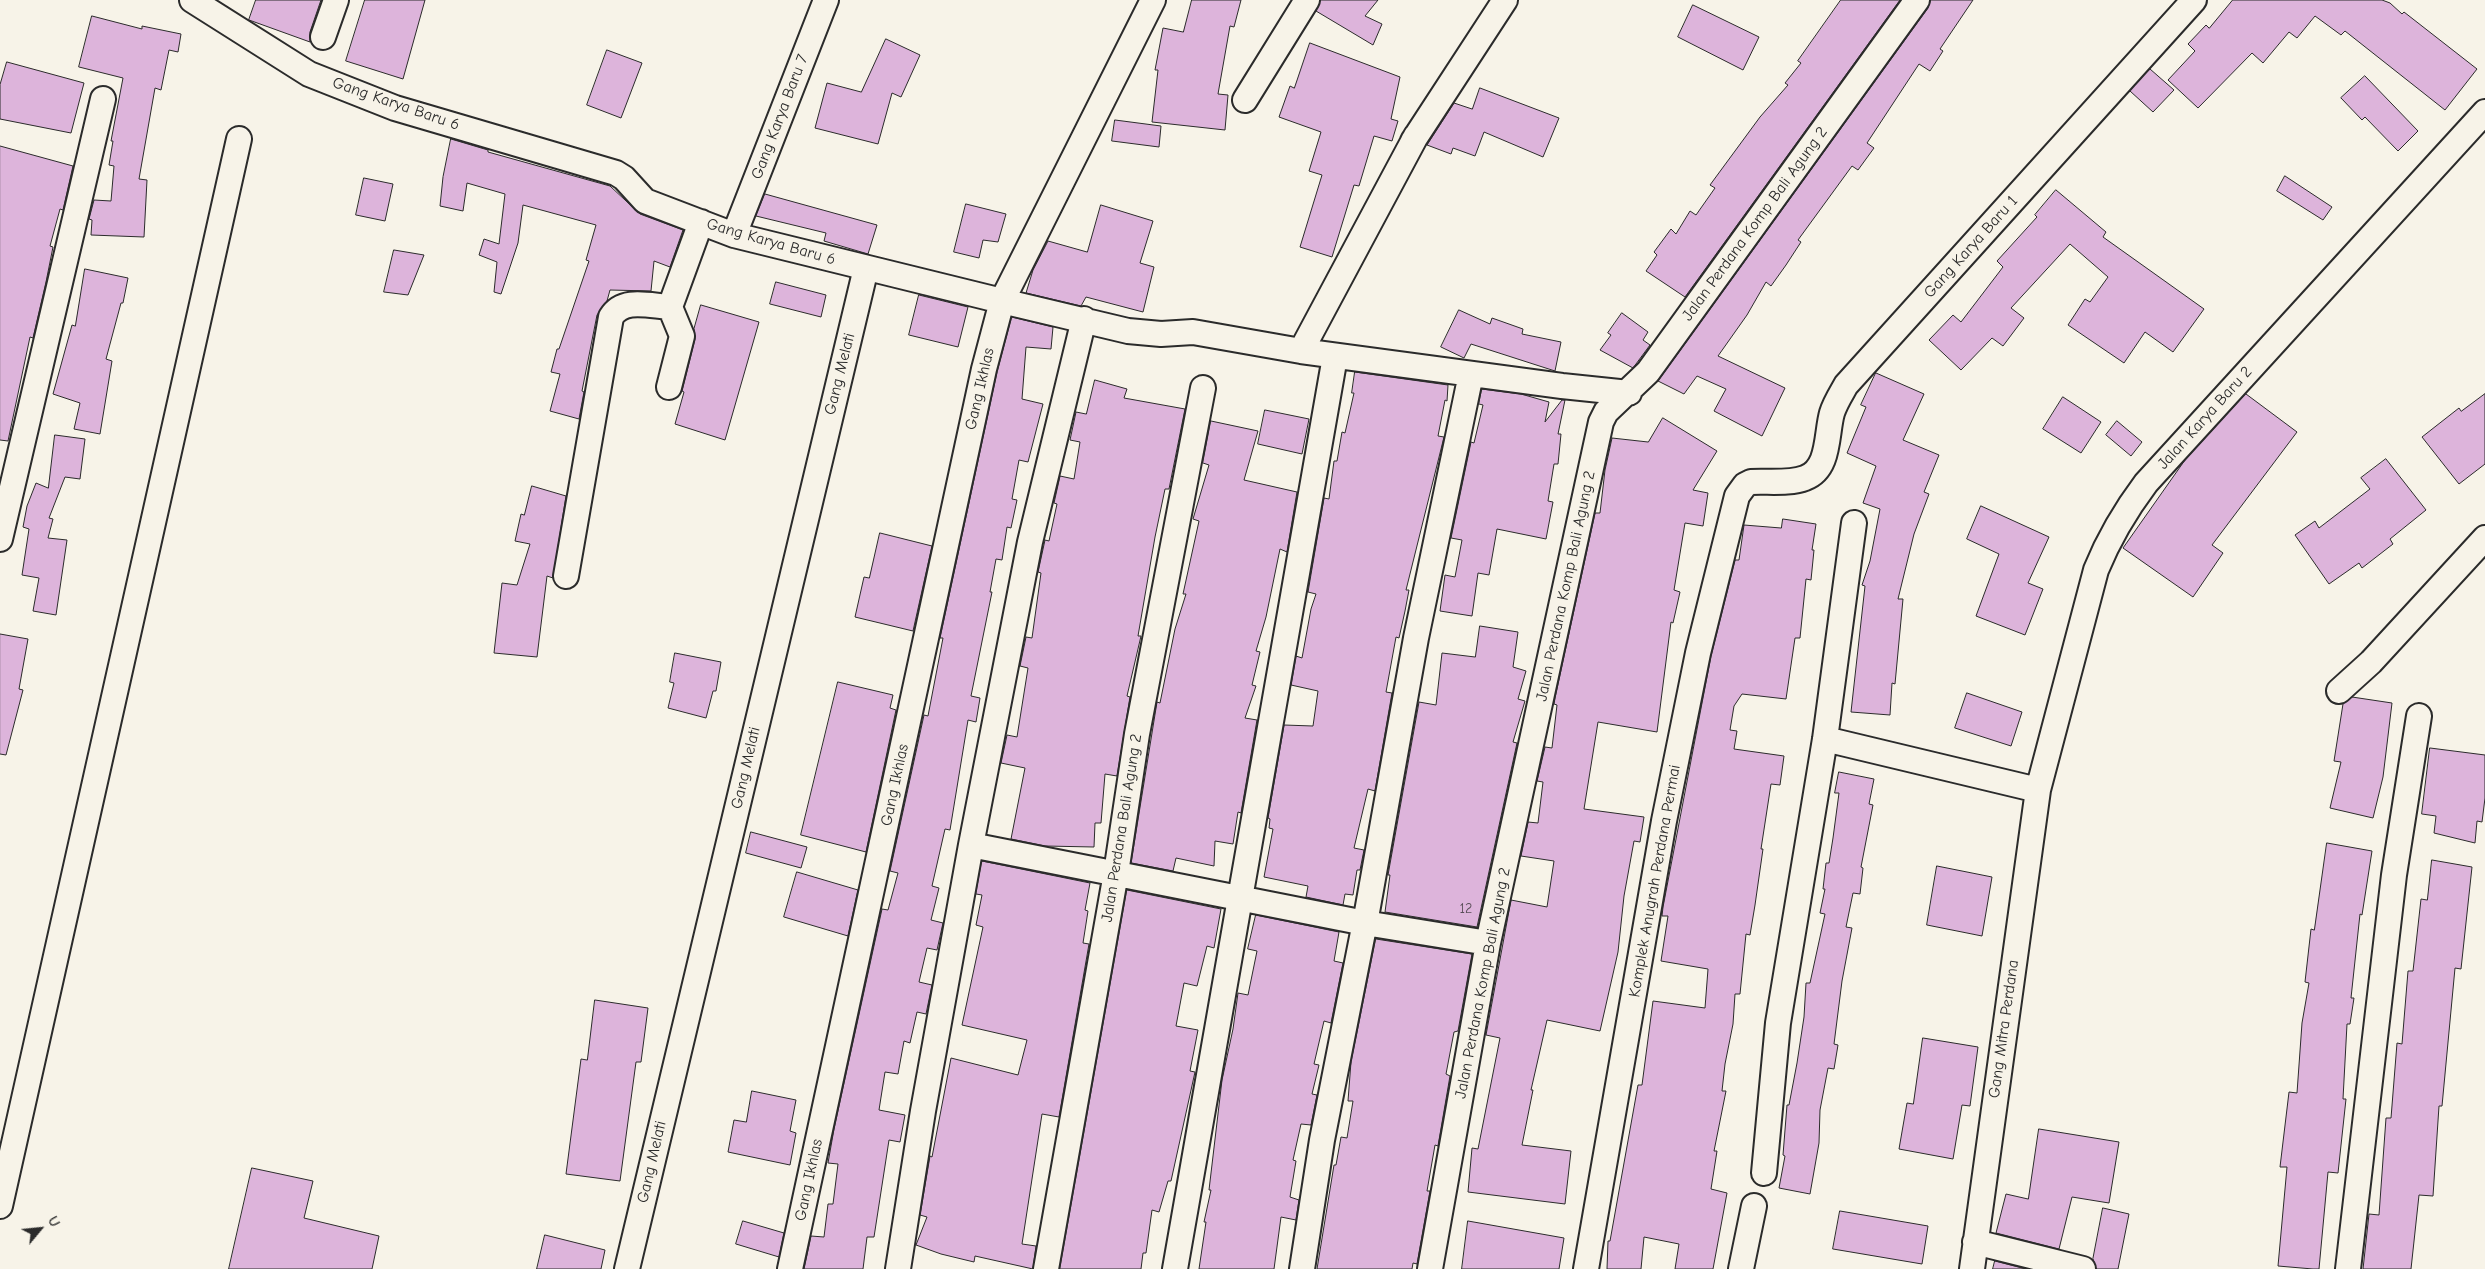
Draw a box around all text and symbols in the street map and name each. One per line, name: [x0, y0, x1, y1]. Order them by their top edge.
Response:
street label: Gang Karya Baru 7: [747, 52, 813, 182]
street label: Gang Karya Baru 6: [330, 73, 462, 135]
street label: Jalan Perdana Komp Bali Agung 2: [1678, 123, 1832, 325]
street label: Gang Karya Baru 1: [1920, 192, 2022, 302]
street label: Gang Karya Baru 6: [704, 214, 838, 270]
street label: Gang Melati: [821, 331, 859, 417]
street label: Gang Ikhlas: [961, 346, 999, 432]
street label: Jalan Karya Baru 2: [2154, 363, 2256, 473]
street label: Jalan Perdana Komp Bali Agung 2: [1532, 469, 1600, 703]
street label: Gang Melati: [727, 725, 765, 811]
street label: Jalan Perdana Bali Agung 2: [1098, 732, 1146, 924]
street label: Gang Ikhlas: [877, 742, 913, 828]
street label: Komplek Anugrah Perdana Permai: [1625, 763, 1685, 999]
street label: Jalan Perdana Komp Bali Agung 2: [1451, 866, 1515, 1100]
house number: 12: [1460, 901, 1472, 917]
street label: Gang Mitra Perdana: [1985, 959, 2023, 1099]
street label: Gang Melati: [633, 1119, 671, 1205]
street label: Gang Ikhlas: [791, 1137, 827, 1223]
north arrow: [15, 1204, 65, 1254]
text: U: [44, 1214, 63, 1230]

